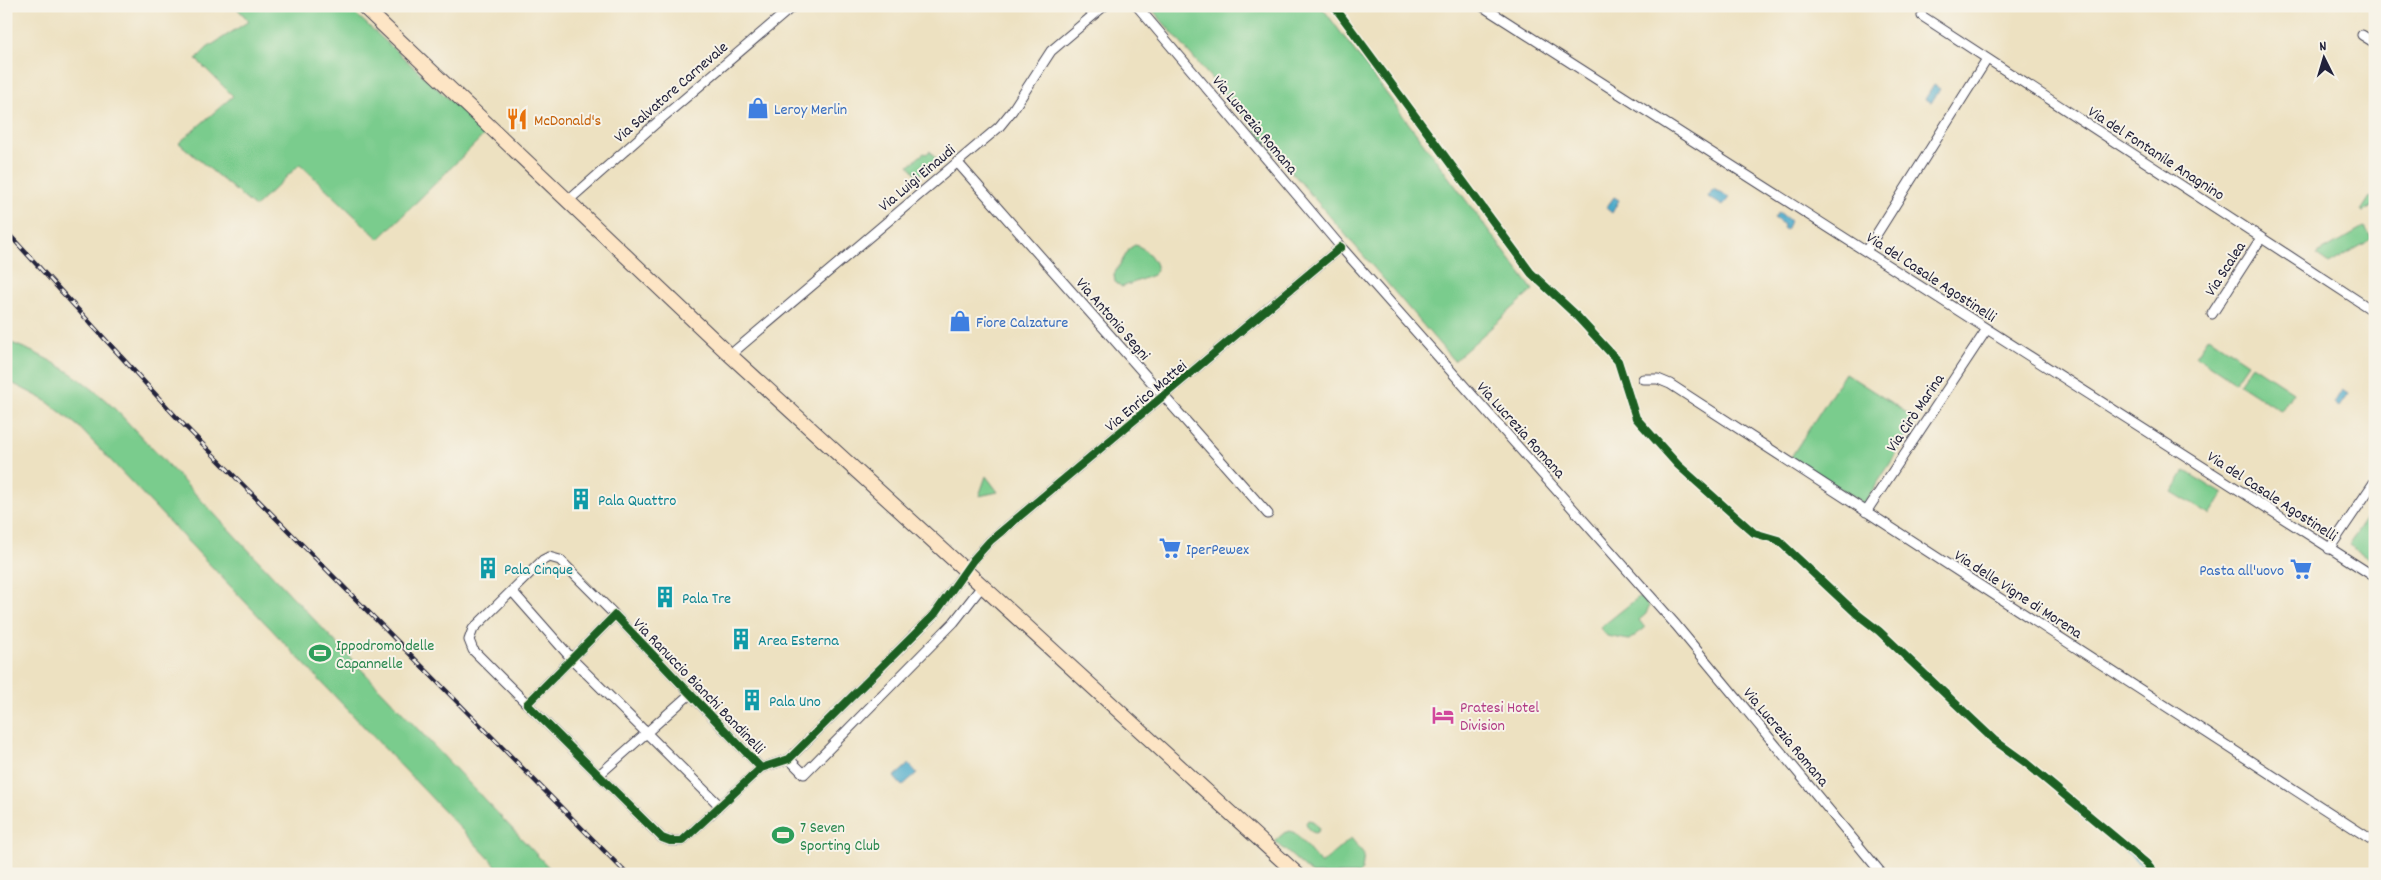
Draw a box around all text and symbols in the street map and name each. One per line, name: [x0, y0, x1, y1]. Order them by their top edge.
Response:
north arrow: [2298, 32, 2348, 82]
street label: Via Salvatore Carnevale: [609, 37, 734, 149]
text: N: [2319, 37, 2327, 57]
street label: Via Lucrezia Romana: [1206, 71, 1303, 181]
shop icon: Leroy Merlin: [745, 95, 771, 121]
place label: Leroy Merlin: [774, 99, 847, 122]
street label: Via del Fontanile Anagnino: [2083, 101, 2229, 207]
restaurant icon: McDonald's: [504, 106, 530, 132]
place label: McDonald's: [534, 110, 602, 133]
street label: Via Luigi Einaudi: [874, 140, 961, 218]
street label: Via del Casale Agostinelli: [1861, 227, 2000, 329]
street label: Via Scalea: [2200, 237, 2253, 301]
street label: Via Antonio Segni: [1069, 273, 1155, 366]
shop icon: Fiore Calzature: [947, 308, 973, 334]
place label: Fiore Calzature: [976, 312, 1068, 335]
street label: Via Enrico Mattei: [1100, 356, 1193, 438]
street label: Via Cirò Marina: [1881, 369, 1951, 457]
street label: Via Lucrezia Romana: [1470, 377, 1570, 484]
street label: Via del Casale Agostinelli: [2202, 446, 2341, 548]
building icon: Pala Quattro: [568, 486, 594, 512]
place label: Pala Quattro: [598, 490, 676, 513]
supermarket icon: IperPewex: [1157, 535, 1183, 561]
place label: IperPewex: [1186, 539, 1249, 562]
street label: Via delle Vigne di Morena: [1949, 545, 2087, 646]
building icon: Pala Cinque: [475, 555, 501, 581]
supermarket icon: Pasta all'uovo: [2288, 556, 2314, 582]
place label: Pala Cinque: [504, 559, 573, 582]
place label: Pasta all'uovo: [2199, 560, 2284, 583]
building icon: Pala Tre: [652, 584, 678, 610]
place label: Pala Tre: [682, 588, 731, 611]
street label: Via Ranuccio Bianchi Bandinelli: [627, 613, 770, 760]
building icon: Area Esterna: [728, 626, 754, 652]
place label: Area Esterna: [758, 630, 839, 653]
place label: Ippodromo delle Capannelle: [336, 635, 434, 676]
sports icon: Ippodromo delle Capannelle: [307, 640, 333, 666]
street label: Via Lucrezia Romana: [1737, 683, 1834, 793]
building icon: Pala Uno: [739, 687, 765, 713]
place label: Pala Uno: [769, 691, 821, 714]
place label: Pratesi Hotel Division: [1460, 697, 1539, 738]
hotel icon: Pratesi Hotel Division: [1430, 702, 1456, 728]
place label: 7 Seven Sporting Club: [800, 817, 880, 858]
sports icon: 7 Seven Sporting Club: [770, 822, 796, 848]

